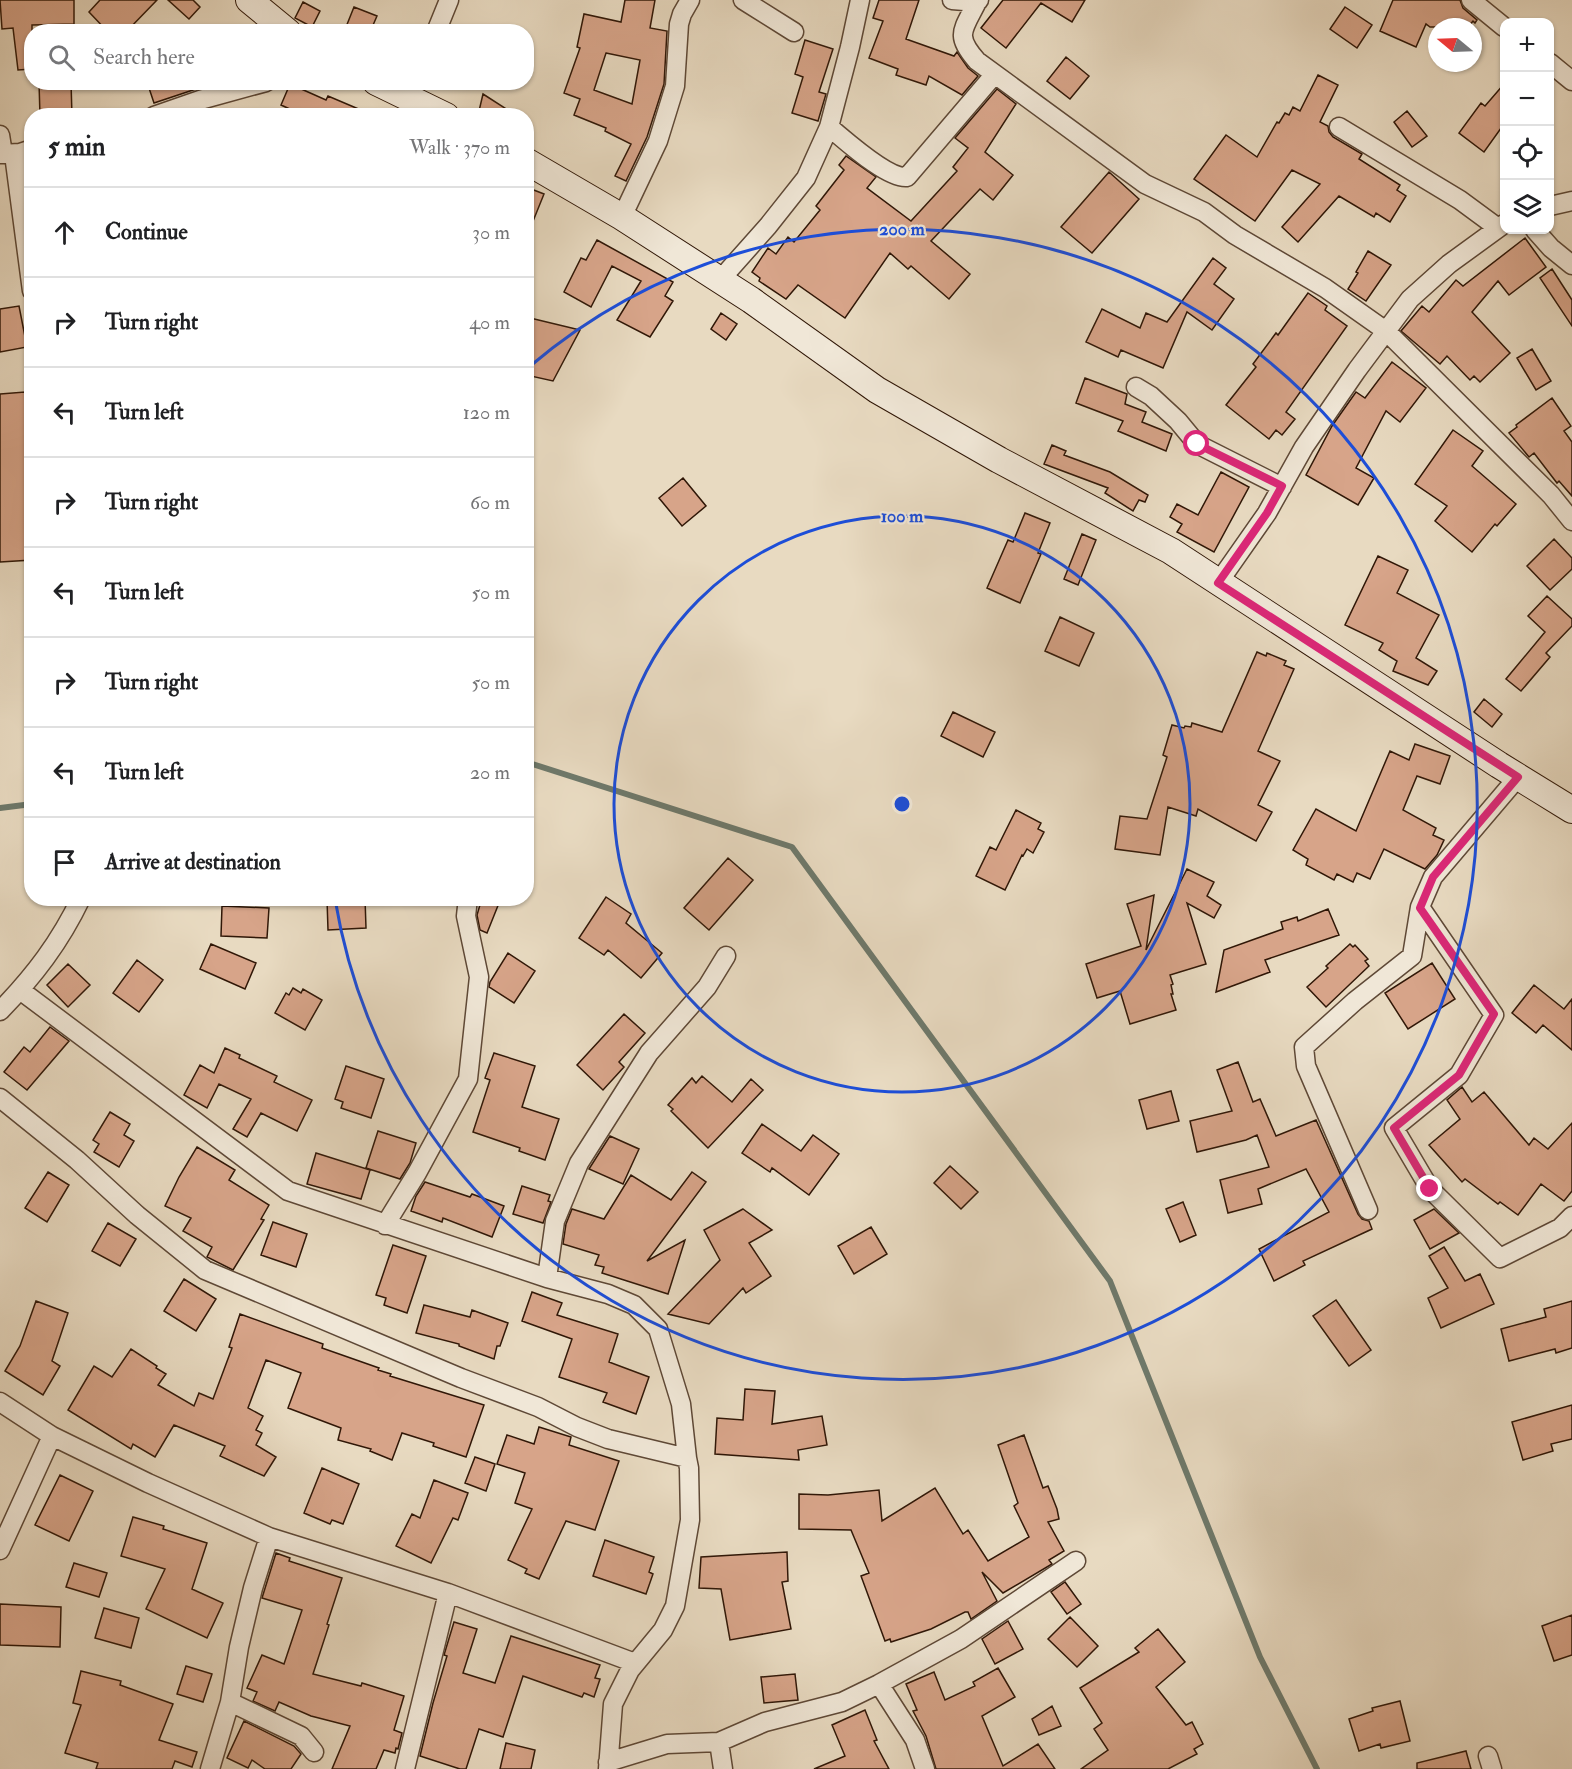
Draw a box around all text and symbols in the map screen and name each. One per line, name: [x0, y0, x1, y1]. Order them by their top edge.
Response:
north arrow: [1428, 18, 1482, 72]
map controls: [1500, 18, 1554, 234]
button: +: [1500, 18, 1554, 72]
search box: [24, 24, 534, 90]
icon: search: [45, 41, 78, 74]
text: Search here: [93, 43, 195, 71]
button: −: [1500, 72, 1554, 126]
button: locate: [1500, 126, 1554, 180]
text: 5 min: [48, 131, 105, 163]
text: Walk · 370 m: [409, 135, 510, 160]
button: layers: [1500, 180, 1554, 234]
icon: ahead: [48, 216, 81, 249]
text: Continue: [105, 218, 188, 246]
text: 200 m: [879, 218, 926, 241]
text: 30 m: [472, 220, 510, 245]
icon: right: [48, 306, 81, 339]
text: Turn right: [105, 308, 198, 336]
text: 40 m: [469, 310, 510, 335]
icon: left: [48, 396, 81, 429]
text: Turn left: [105, 398, 184, 426]
text: 120 m: [463, 400, 510, 425]
route start: [1183, 430, 1209, 456]
icon: right: [48, 486, 81, 519]
text: Turn right: [105, 488, 198, 516]
text: 60 m: [470, 490, 510, 515]
text: 100 m: [881, 505, 924, 528]
icon: left: [48, 576, 81, 609]
text: Turn left: [105, 578, 184, 606]
text: 50 m: [471, 580, 510, 605]
icon: right: [48, 666, 81, 699]
text: Turn right: [105, 668, 198, 696]
text: 50 m: [471, 670, 510, 695]
icon: left: [48, 756, 81, 789]
text: Turn left: [105, 758, 184, 786]
text: 20 m: [470, 760, 510, 785]
centre of rings: [892, 794, 912, 814]
icon: arrive: [48, 846, 81, 879]
text: Arrive at destination: [105, 848, 281, 876]
route end: [1416, 1175, 1442, 1201]

